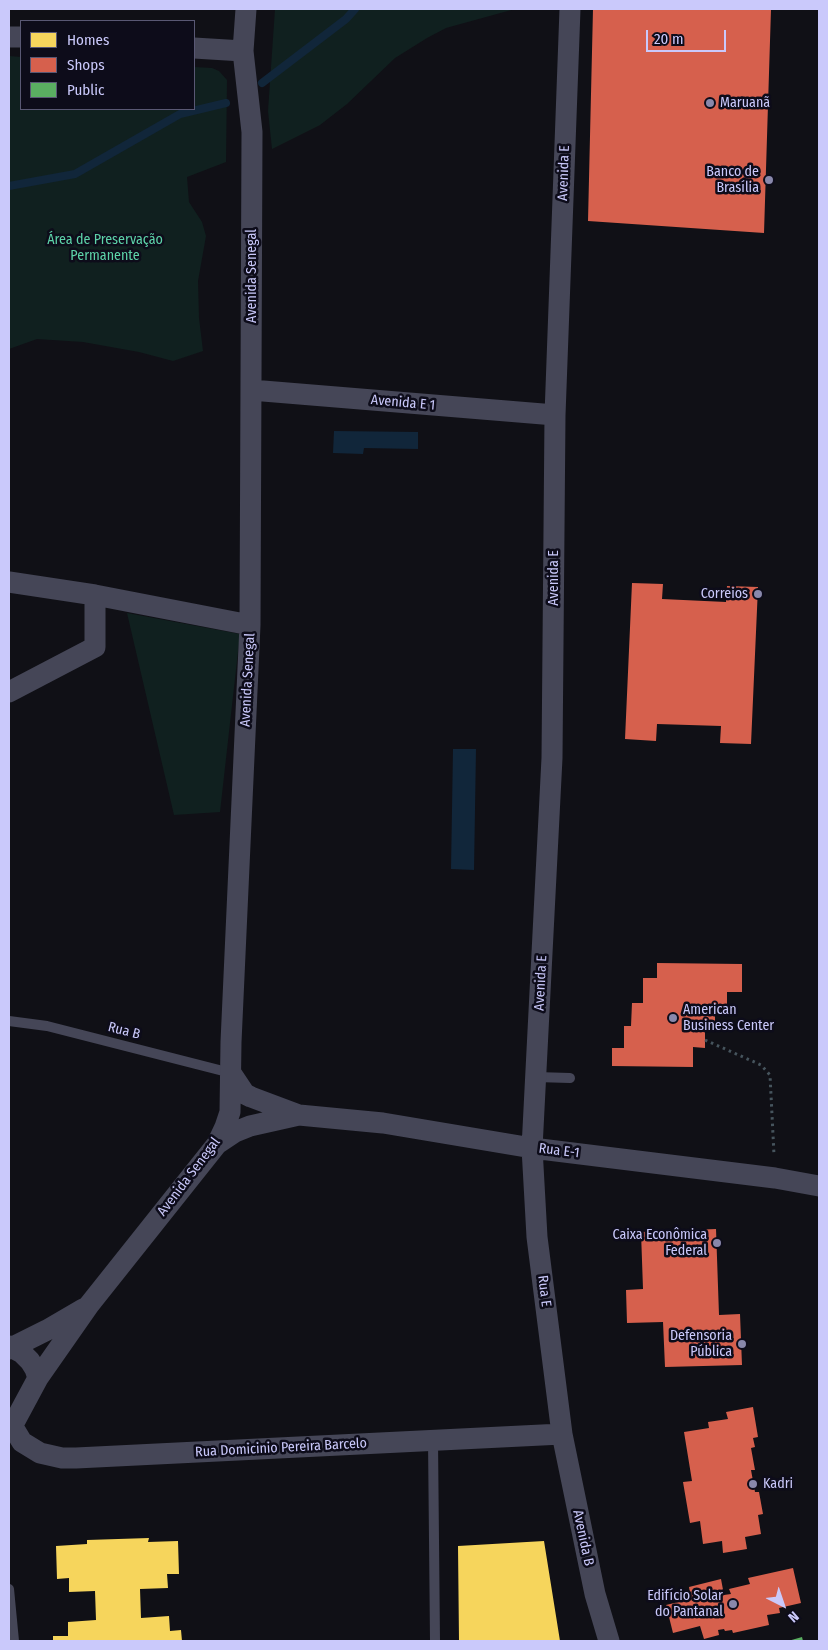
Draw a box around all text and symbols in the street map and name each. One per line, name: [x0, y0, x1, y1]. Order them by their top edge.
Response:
legend: [20, 20, 195, 110]
scale bar: [648, 20, 728, 52]
text: 20 m: [654, 30, 684, 48]
text: Homes: [67, 31, 109, 49]
text: Shops: [67, 56, 105, 74]
text: Public: [67, 81, 104, 99]
place label: Maruanã: [720, 95, 770, 111]
marker: Maruanã: [704, 97, 716, 109]
street label: Avenida E: [555, 145, 573, 201]
place label: Banco de Brasília: [706, 164, 759, 196]
marker: Banco de Brasília: [763, 174, 775, 186]
street label: Avenida Senegal: [244, 229, 260, 323]
park label: Área de Preservação Permanente: [47, 232, 163, 264]
street label: Avenida E 1: [370, 392, 436, 414]
street label: Avenida E: [546, 550, 562, 606]
place label: Correios: [701, 586, 748, 602]
marker: Correios: [752, 588, 764, 600]
street label: Avenida Senegal: [237, 633, 259, 727]
street label: Avenida E: [531, 955, 551, 1011]
place label: American Business Center: [683, 1002, 774, 1034]
marker: American Business Center: [667, 1012, 679, 1024]
street label: Rua B: [106, 1019, 142, 1043]
street label: Avenida Senegal: [154, 1134, 224, 1220]
street label: Rua E-1: [538, 1140, 580, 1162]
place label: Caixa Econômica Federal: [612, 1227, 707, 1260]
marker: Caixa Econômica Federal: [711, 1237, 723, 1249]
street label: Rua E: [534, 1274, 554, 1308]
place label: Defensoria Pública: [670, 1328, 732, 1360]
marker: Defensoria Pública: [736, 1338, 748, 1350]
street label: Rua Domicinio Pereira Barcelo: [195, 1435, 367, 1461]
place label: Kadri: [763, 1476, 793, 1492]
marker: Kadri: [747, 1478, 759, 1490]
street label: Avenida B: [569, 1509, 597, 1567]
north arrow: [758, 1580, 808, 1630]
place label: Edifício Solar do Pantanal: [647, 1588, 723, 1620]
marker: Edifício Solar do Pantanal: [727, 1598, 739, 1610]
text: N: [784, 1608, 802, 1626]

